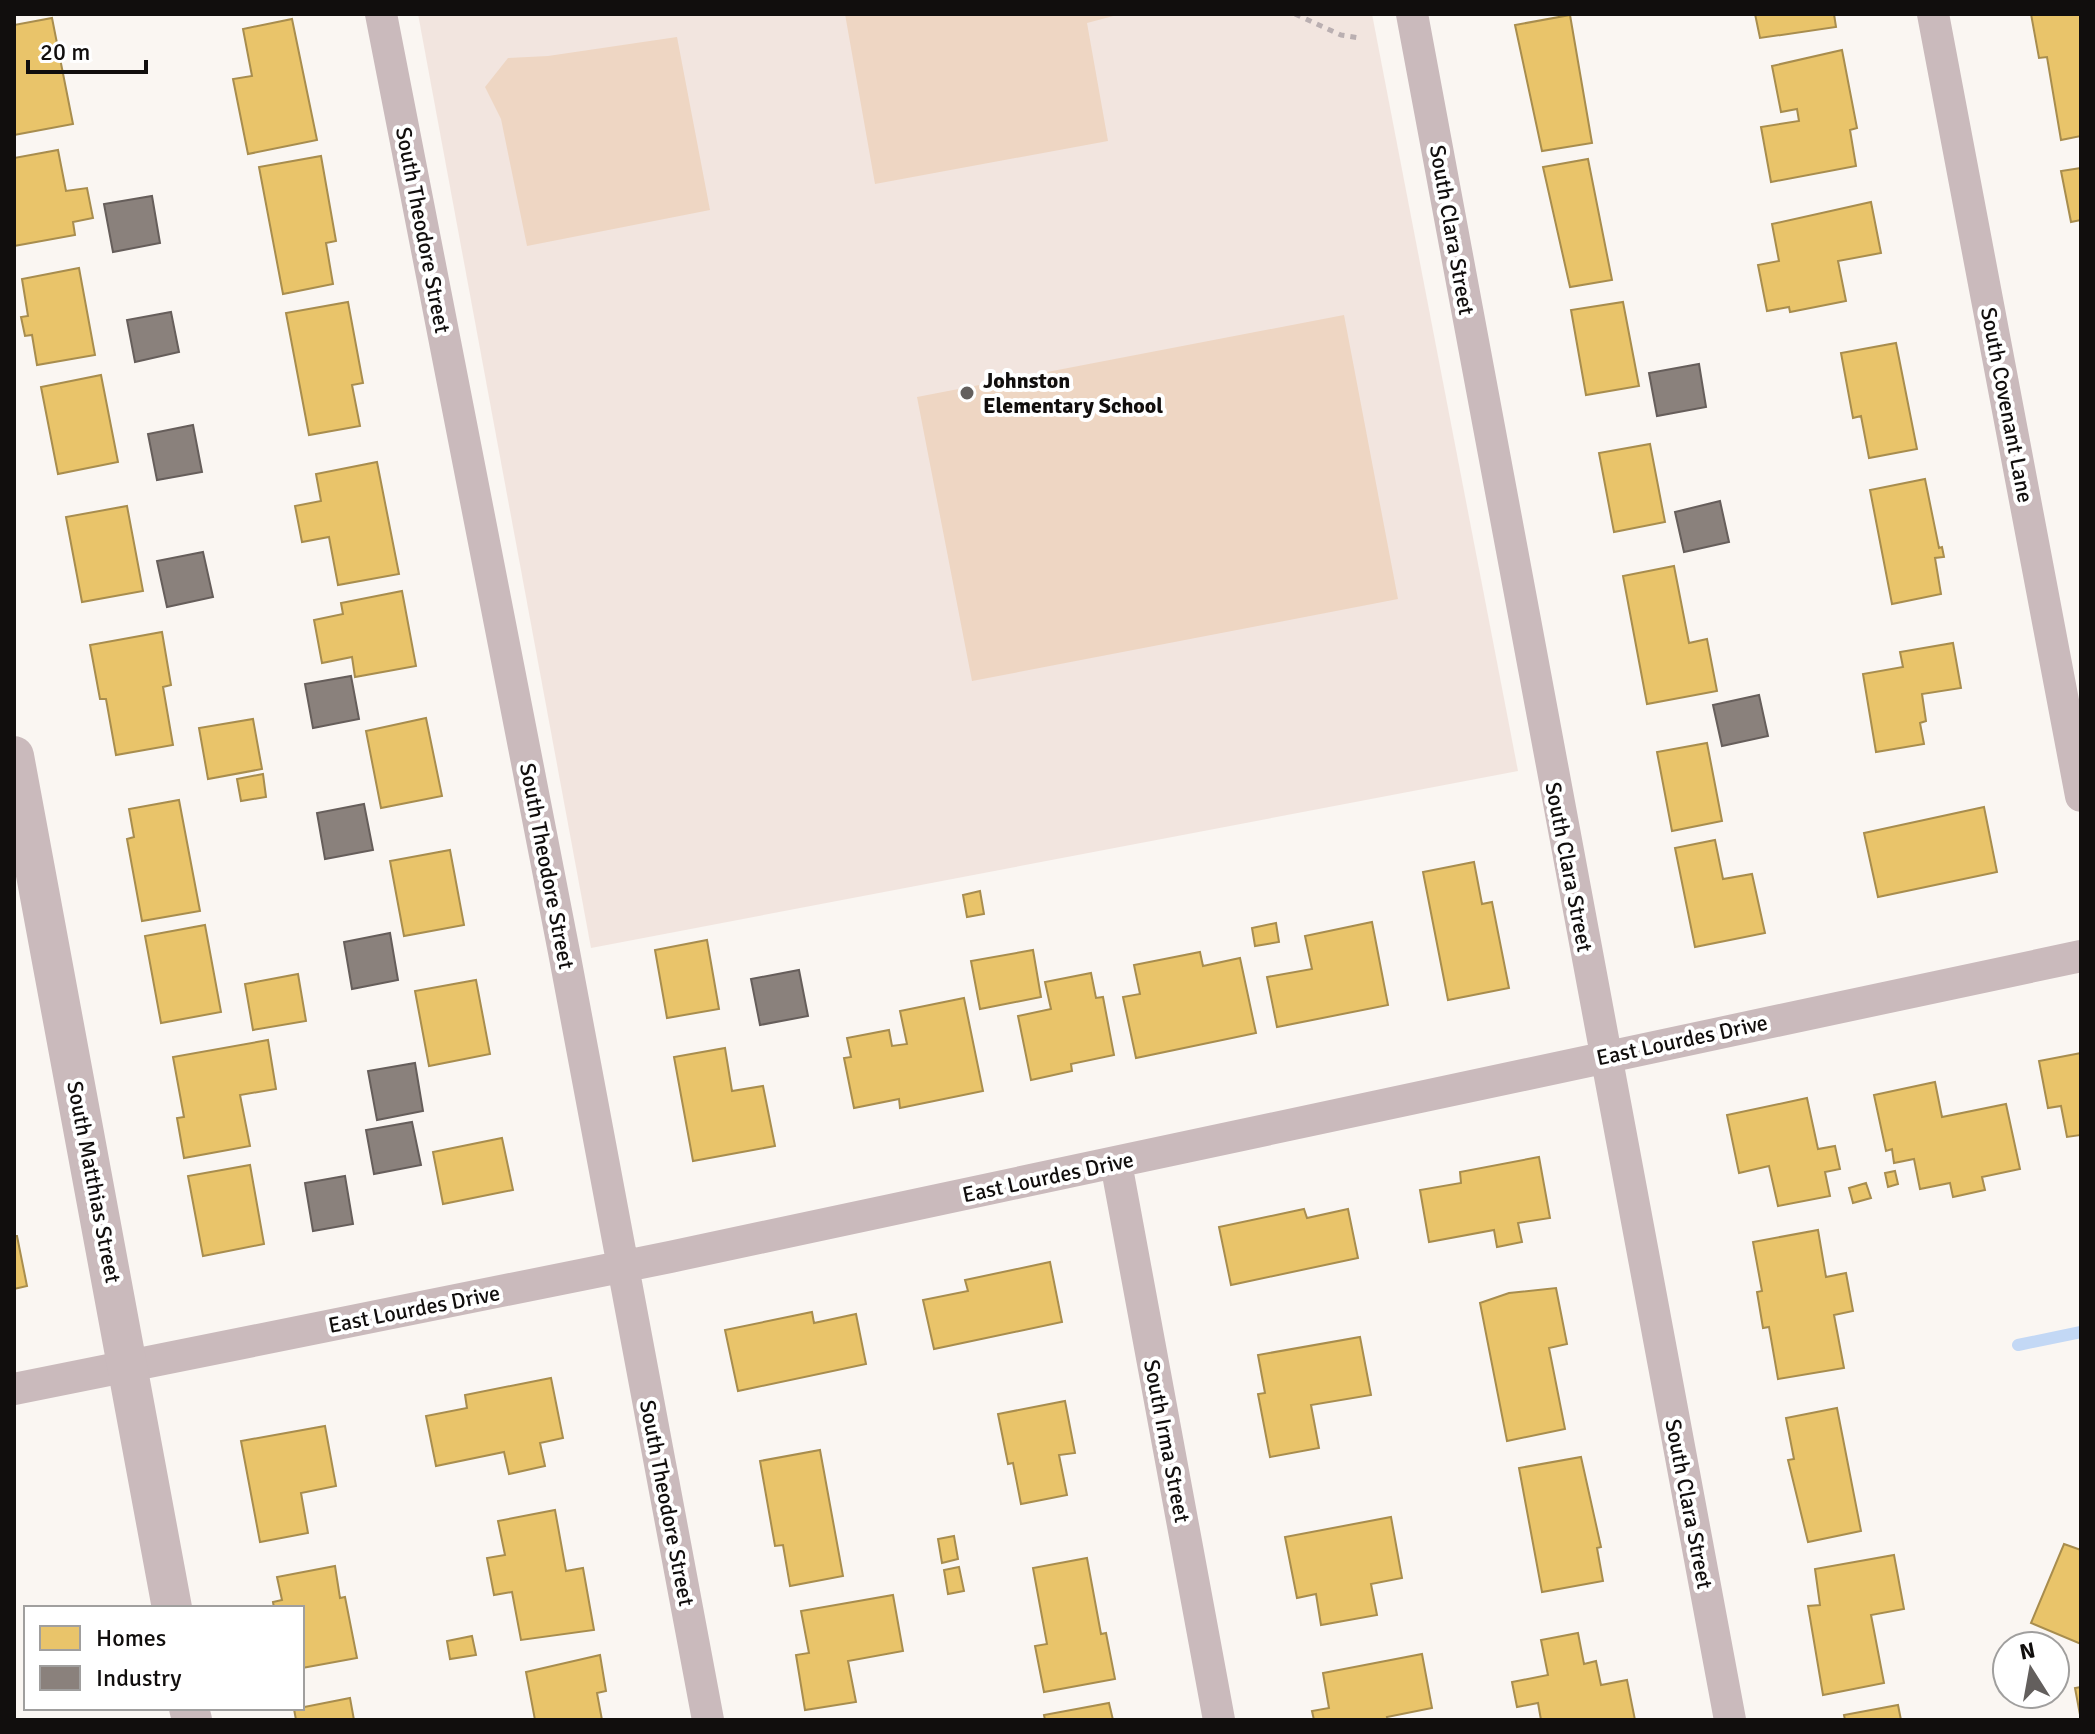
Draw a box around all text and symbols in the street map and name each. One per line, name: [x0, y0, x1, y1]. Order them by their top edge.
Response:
scale bar: [28, 24, 146, 74]
text: 20 m: [40, 37, 90, 67]
street label: South Theodore Street: [390, 125, 456, 336]
street label: South Clara Street: [1424, 143, 1480, 318]
street label: South Covenant Lane: [1975, 305, 2039, 505]
place label: Johnston Elementary School: [983, 367, 1163, 419]
marker: Johnston Elementary School: [958, 384, 976, 402]
street label: South Theodore Street: [514, 761, 580, 972]
street label: South Clara Street: [1539, 780, 1599, 954]
street label: East Lourdes Drive: [1594, 1009, 1770, 1071]
street label: South Matthias Street: [61, 1079, 127, 1286]
street label: East Lourdes Drive: [960, 1146, 1136, 1208]
street label: East Lourdes Drive: [326, 1279, 502, 1339]
street label: South Irma Street: [1138, 1357, 1196, 1525]
street label: South Theodore Street: [634, 1398, 700, 1609]
street label: South Clara Street: [1659, 1417, 1719, 1591]
legend: [24, 1606, 304, 1710]
text: Homes: [96, 1623, 166, 1653]
north arrow: [1991, 1630, 2071, 1710]
text: N: [2017, 1636, 2037, 1666]
text: Industry: [96, 1663, 182, 1693]

